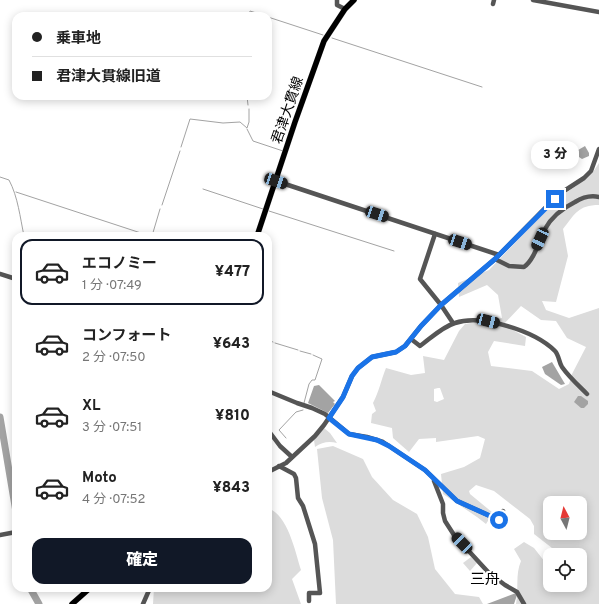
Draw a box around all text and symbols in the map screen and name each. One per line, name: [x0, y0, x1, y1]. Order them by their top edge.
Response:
text: 乗車地: [56, 30, 101, 49]
text: 君津大貫線旧道: [56, 68, 161, 87]
street label: 君津大貫線: [269, 75, 308, 146]
callout: 3 分: [531, 141, 579, 169]
text: 3 分: [543, 147, 567, 163]
car: [263, 172, 289, 190]
route end: [546, 190, 564, 208]
car: [364, 205, 390, 223]
car: [529, 226, 551, 252]
car: [447, 233, 473, 251]
icon: car: [34, 254, 70, 290]
text: エコノミー: [82, 255, 157, 274]
text: ¥477: [215, 263, 250, 282]
text: 1 分 · 07:49: [82, 278, 142, 294]
car: [475, 312, 501, 330]
icon: car: [34, 326, 70, 362]
text: コンフォート: [82, 327, 172, 346]
text: ¥643: [213, 335, 250, 354]
text: 2 分 · 07:50: [82, 350, 146, 366]
text: XL: [82, 397, 100, 416]
icon: car: [34, 398, 70, 434]
text: ¥810: [215, 407, 250, 426]
text: 3 分 · 07:51: [82, 420, 142, 436]
text: Moto: [82, 469, 117, 488]
icon: car: [34, 470, 70, 506]
text: ¥843: [212, 479, 250, 498]
text: 4 分 · 07:52: [82, 492, 145, 508]
north arrow: [543, 496, 587, 540]
map controls: [543, 496, 587, 592]
route start: [490, 511, 508, 529]
car: [449, 530, 475, 556]
button: 確定: [32, 538, 252, 584]
button: locate: [543, 548, 587, 592]
district label: 三舟: [470, 571, 500, 590]

